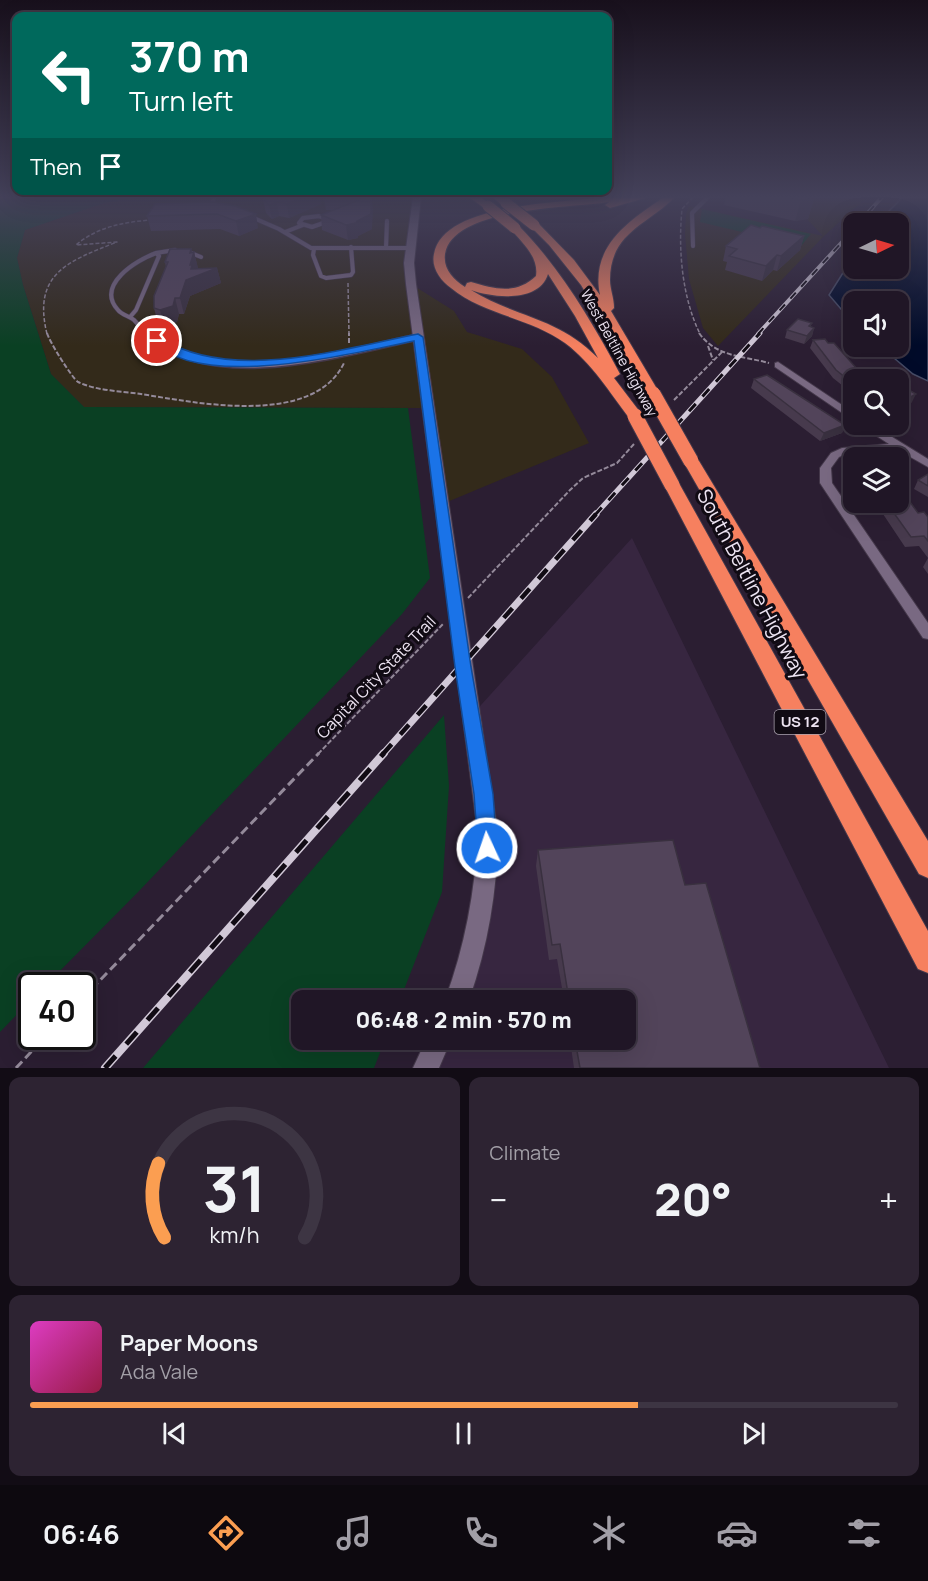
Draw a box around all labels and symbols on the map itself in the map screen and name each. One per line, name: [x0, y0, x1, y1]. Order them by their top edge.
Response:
north arrow: [843, 213, 909, 279]
street label: West Beltline Highway: [577, 286, 663, 420]
pin: [131, 315, 182, 366]
street label: South Beltline Highway: [691, 484, 814, 684]
street label: Capital City State Trail: [311, 611, 441, 743]
road number: US 12: [774, 710, 826, 734]
position arrow: [455, 816, 519, 880]
speed limit sign: 40: [18, 972, 96, 1050]

